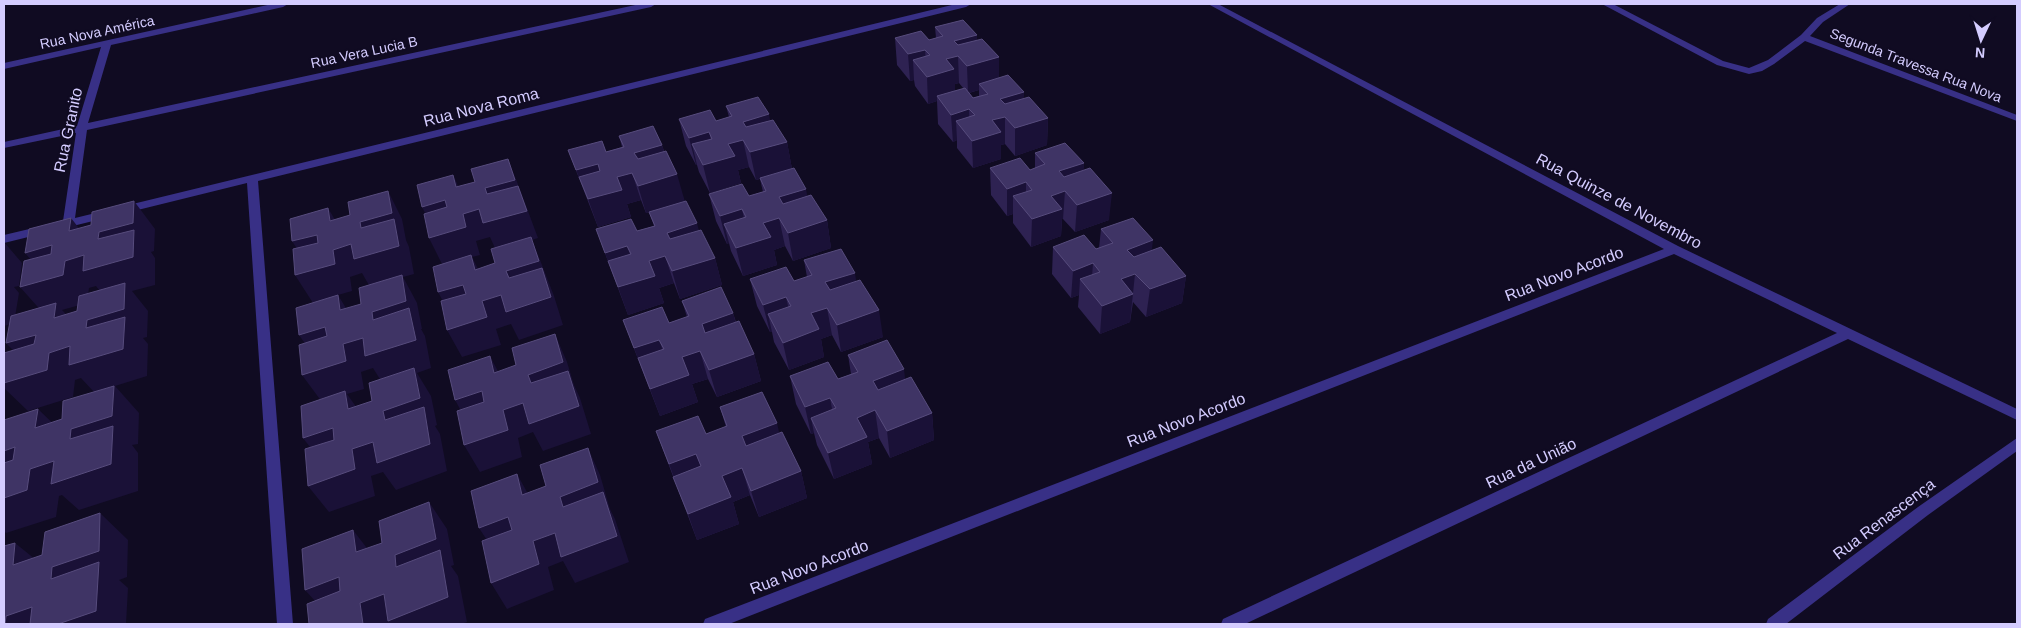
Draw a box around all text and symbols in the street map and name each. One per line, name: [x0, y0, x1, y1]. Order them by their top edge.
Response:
street label: Rua Nova América: [38, 12, 156, 52]
north arrow: [1956, 15, 2006, 65]
street label: Segunda Travessa Rua Nova: [1828, 24, 2004, 106]
street label: Rua Vera Lucia B: [309, 33, 419, 71]
street label: Rua Nova Roma: [422, 84, 541, 130]
street label: Rua Granito: [51, 86, 85, 174]
street label: Rua Quinze de Novembro: [1533, 150, 1705, 252]
street label: Rua Novo Acordo: [1502, 244, 1626, 304]
street label: Rua Novo Acordo: [1124, 390, 1248, 450]
street label: Rua da União: [1483, 435, 1579, 491]
street label: Rua Renascença: [1830, 475, 1938, 563]
street label: Rua Novo Acordo: [747, 537, 871, 597]

